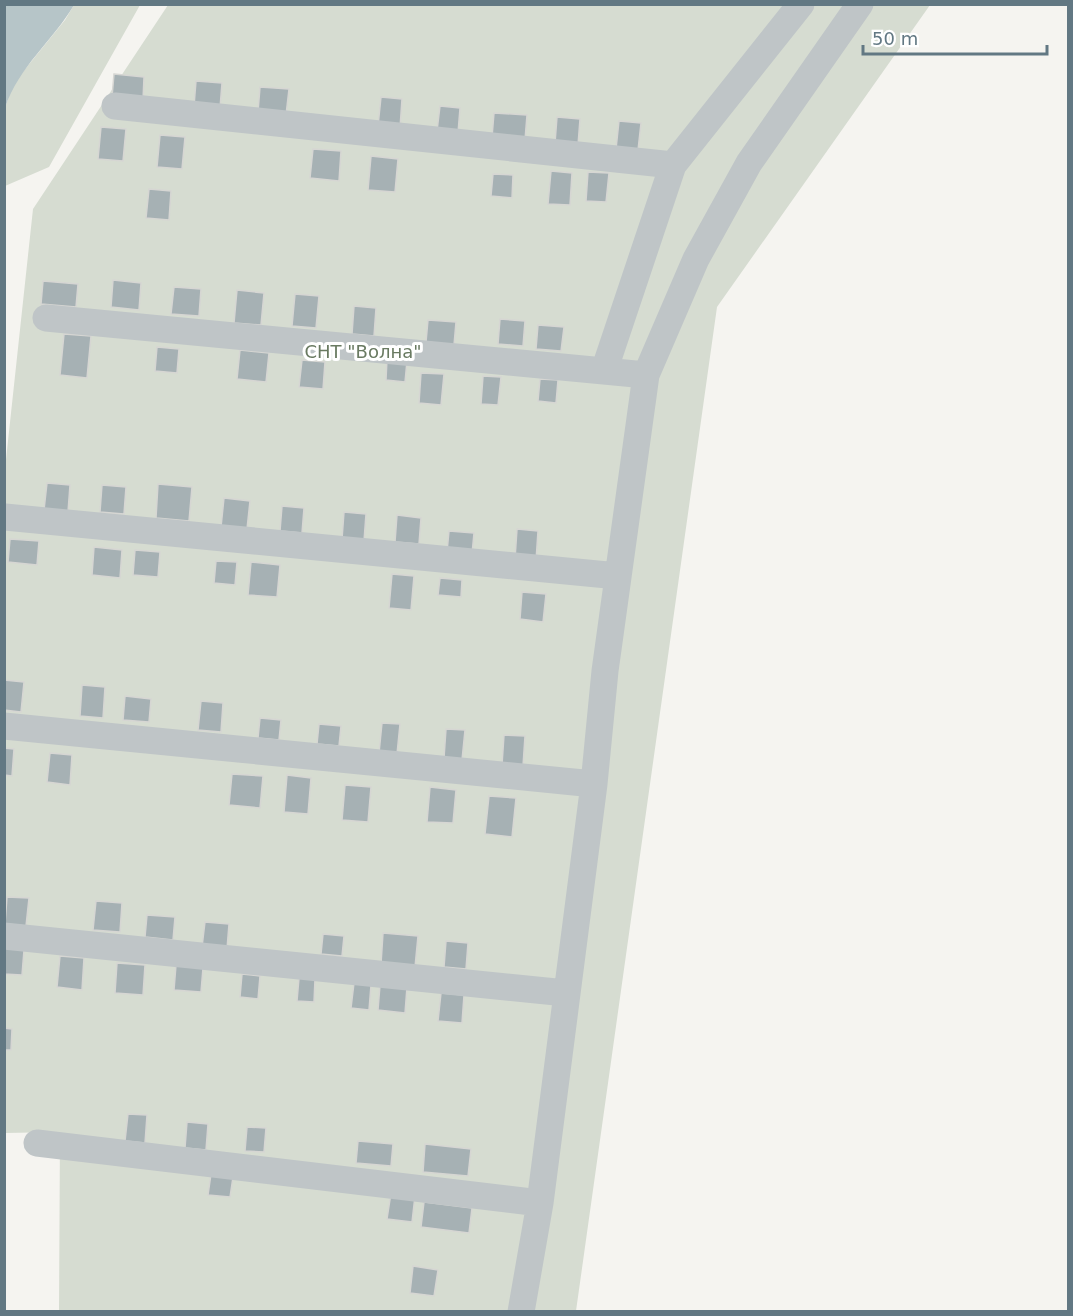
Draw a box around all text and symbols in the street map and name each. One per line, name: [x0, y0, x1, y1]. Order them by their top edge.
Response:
scale bar: [863, 18, 1048, 56]
text: 50 m: [872, 28, 918, 49]
park label: СНТ "Волна": [304, 341, 422, 362]

